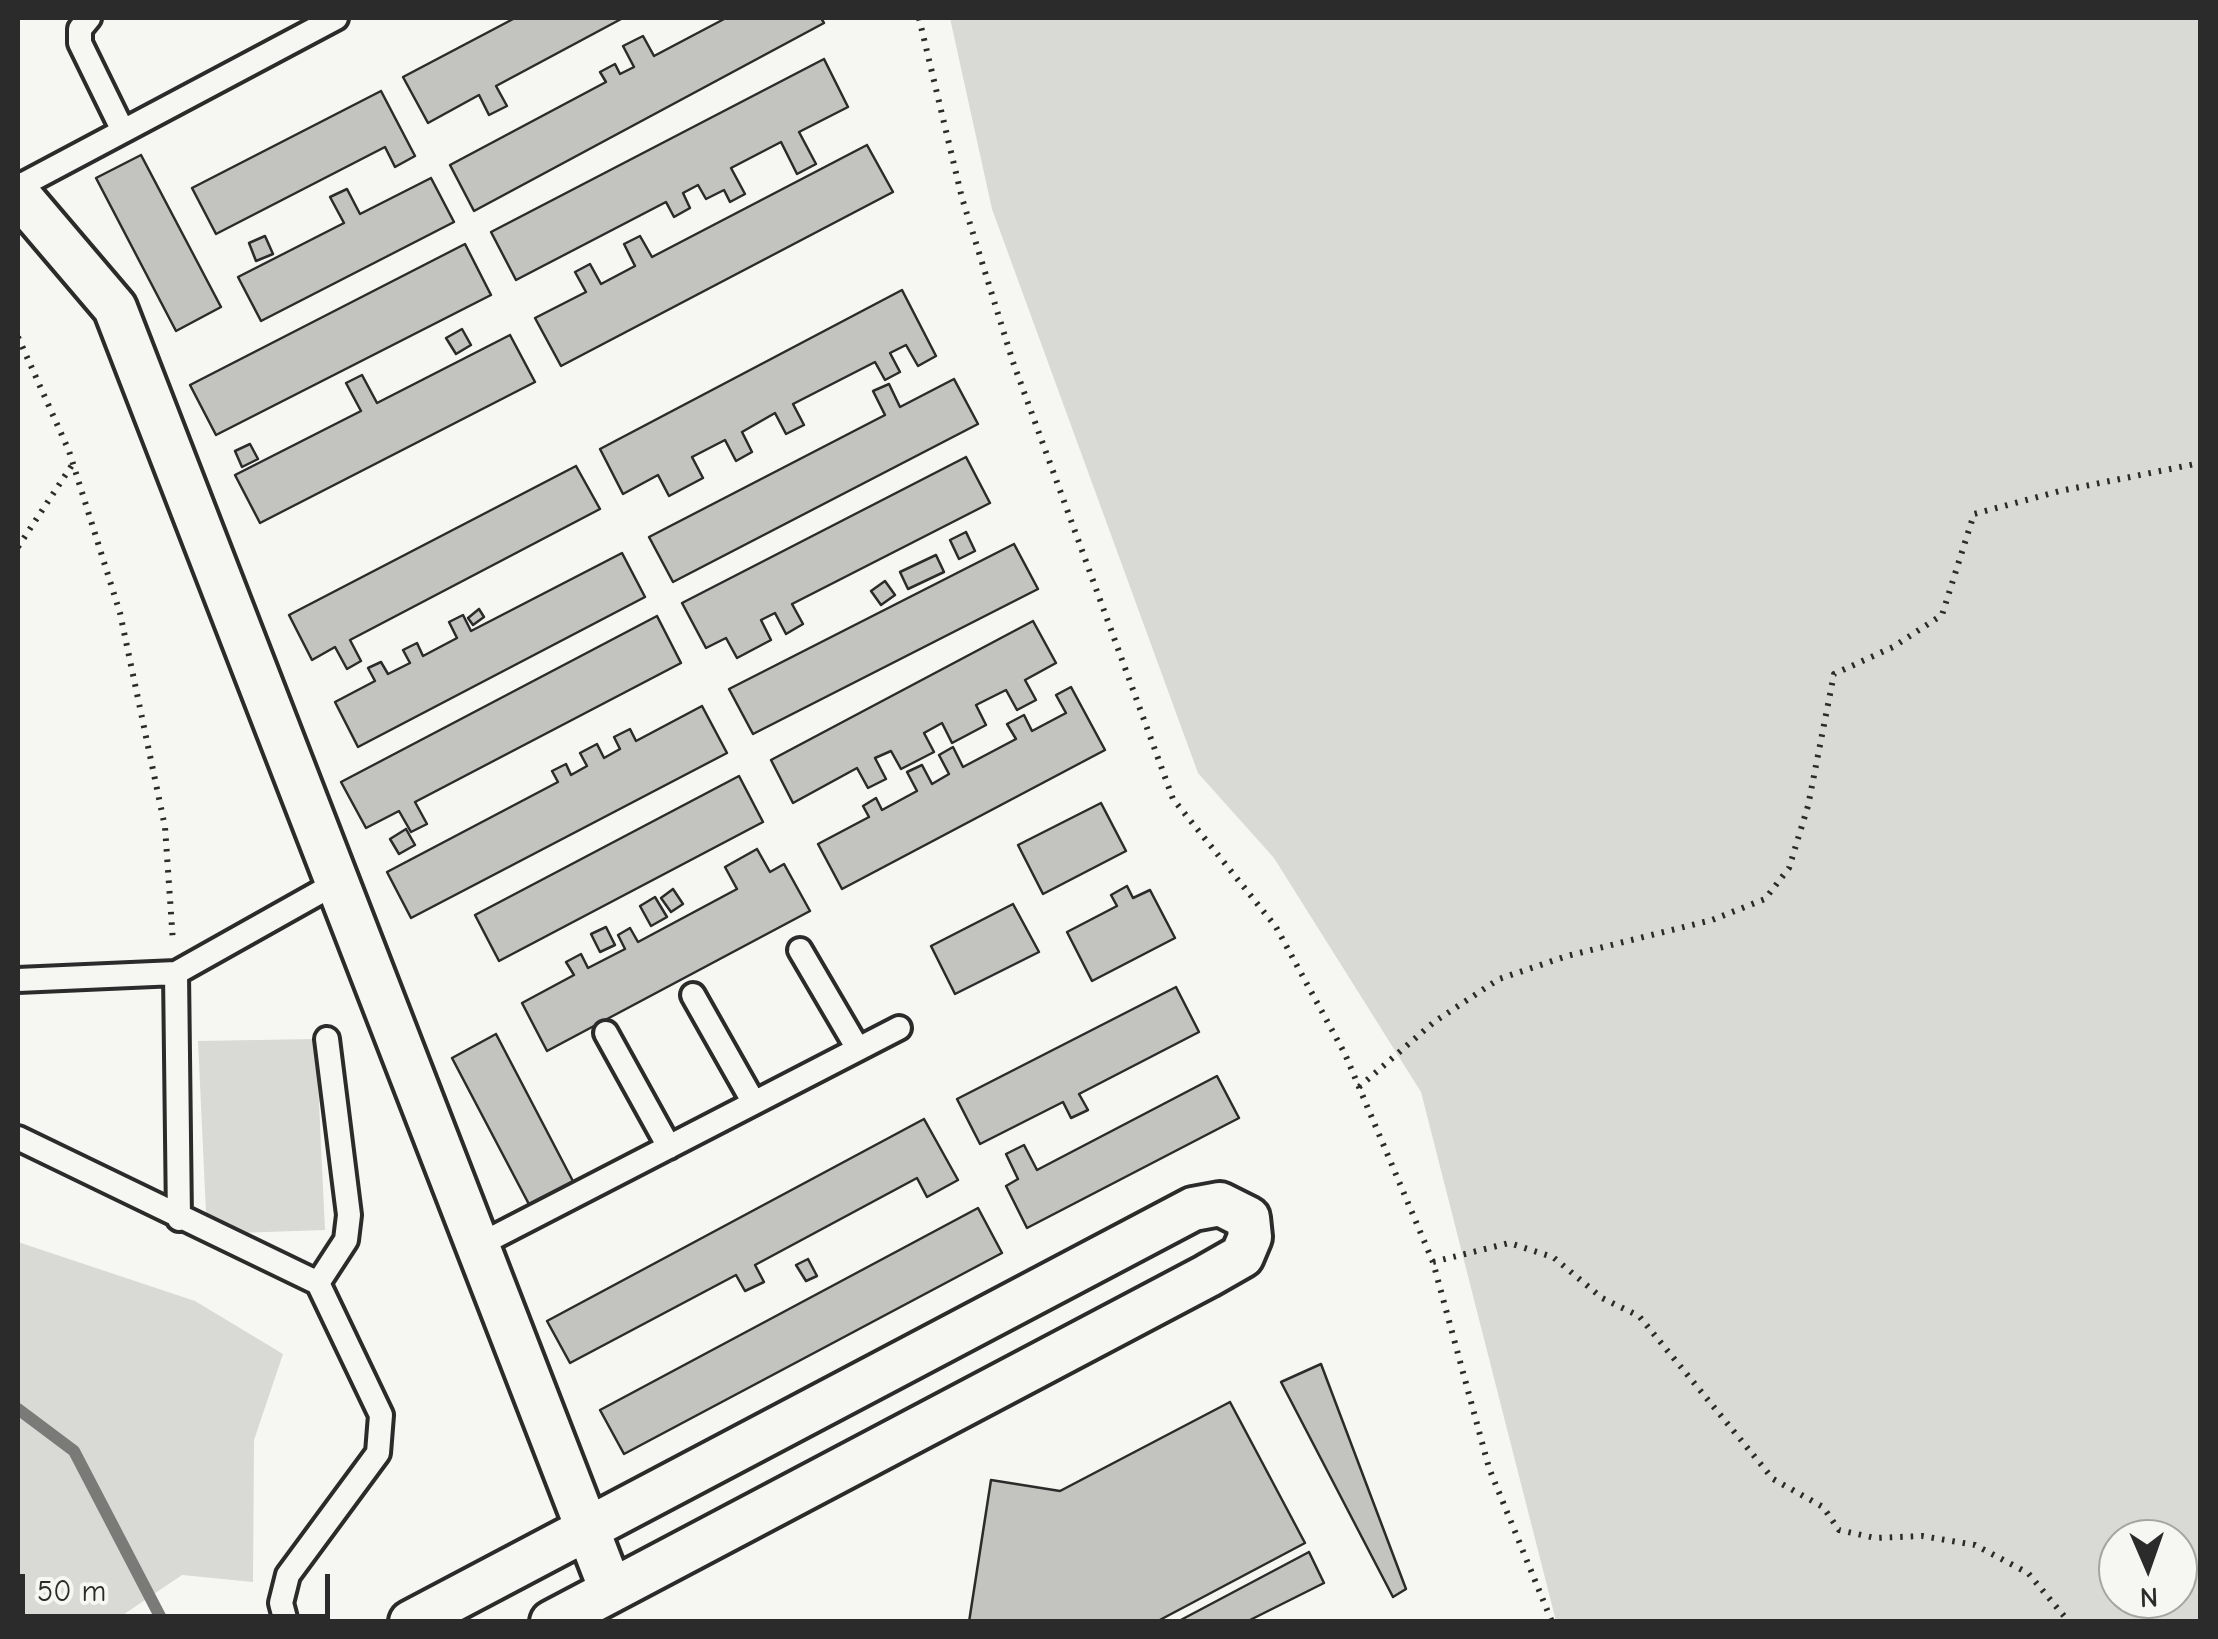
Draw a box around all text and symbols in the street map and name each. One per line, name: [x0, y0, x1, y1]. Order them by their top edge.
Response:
north arrow: [2098, 1519, 2198, 1619]
scale bar: [25, 1554, 335, 1616]
text: 50 m: [37, 1574, 106, 1609]
text: N: [2139, 1581, 2159, 1613]

